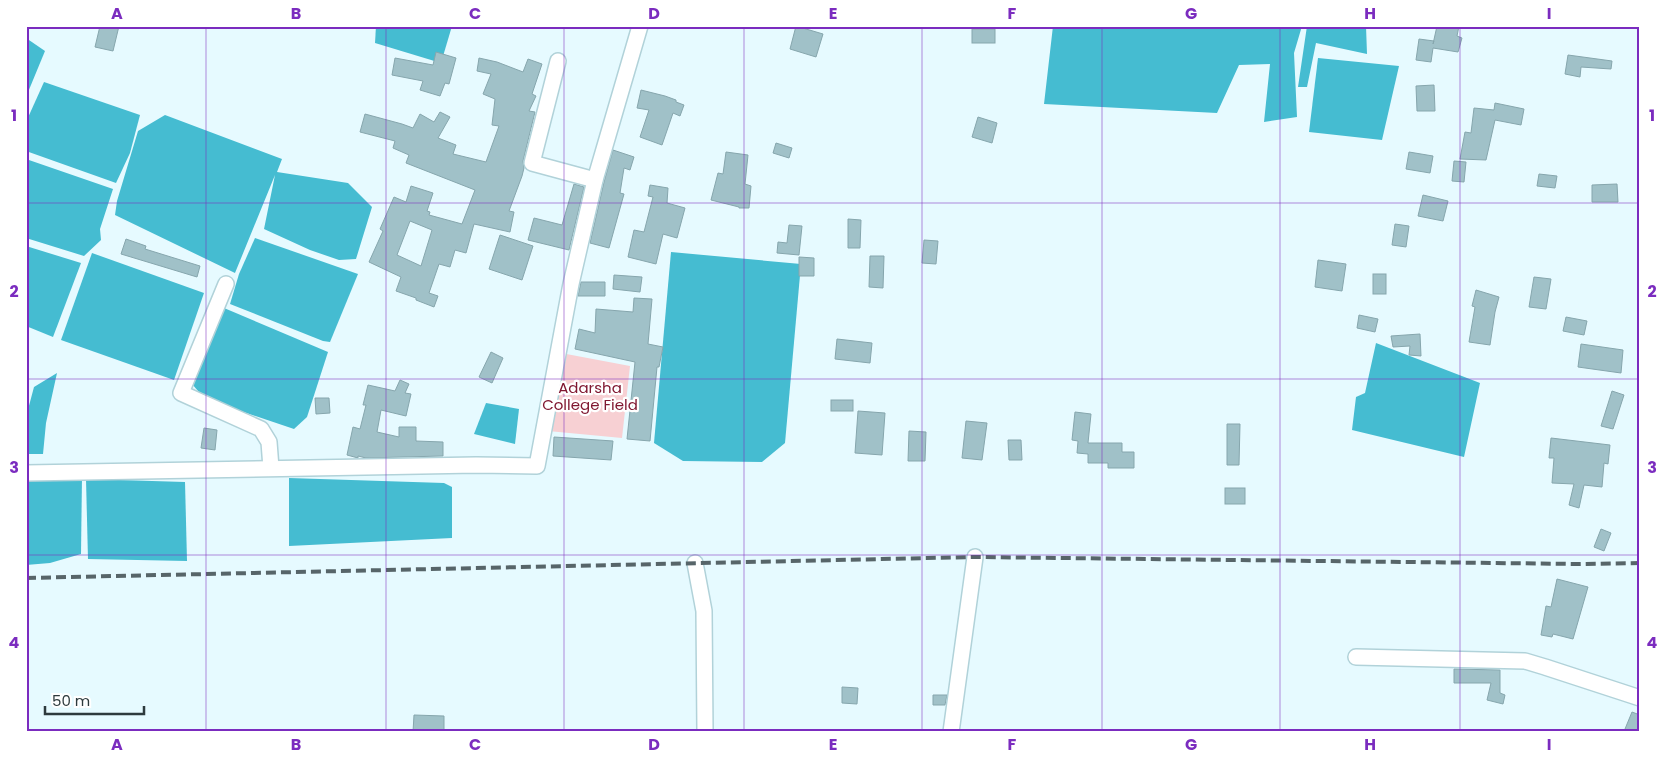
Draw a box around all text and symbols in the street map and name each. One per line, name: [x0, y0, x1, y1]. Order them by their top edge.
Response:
text: A: [111, 2, 123, 25]
text: B: [291, 2, 301, 25]
text: C: [469, 2, 481, 25]
text: D: [648, 2, 660, 25]
text: E: [829, 2, 837, 25]
text: F: [1008, 2, 1017, 25]
text: G: [1185, 2, 1197, 25]
text: H: [1364, 2, 1376, 25]
text: I: [1547, 2, 1551, 25]
text: 1: [11, 104, 17, 127]
text: 1: [1649, 104, 1655, 127]
text: 2: [9, 280, 19, 303]
text: 2: [1647, 280, 1657, 303]
park label: Adarsha College Field: [542, 377, 638, 415]
text: 3: [9, 456, 19, 479]
text: 3: [1647, 456, 1657, 479]
text: 4: [9, 631, 20, 654]
text: 4: [1647, 631, 1658, 654]
scale bar: [45, 683, 144, 715]
text: 50 m: [52, 690, 90, 711]
text: A: [111, 733, 123, 756]
text: B: [291, 733, 301, 756]
text: C: [469, 733, 481, 756]
text: D: [648, 733, 660, 756]
text: E: [829, 733, 837, 756]
text: F: [1008, 733, 1017, 756]
text: G: [1185, 733, 1197, 756]
text: H: [1364, 733, 1376, 756]
text: I: [1547, 733, 1551, 756]

